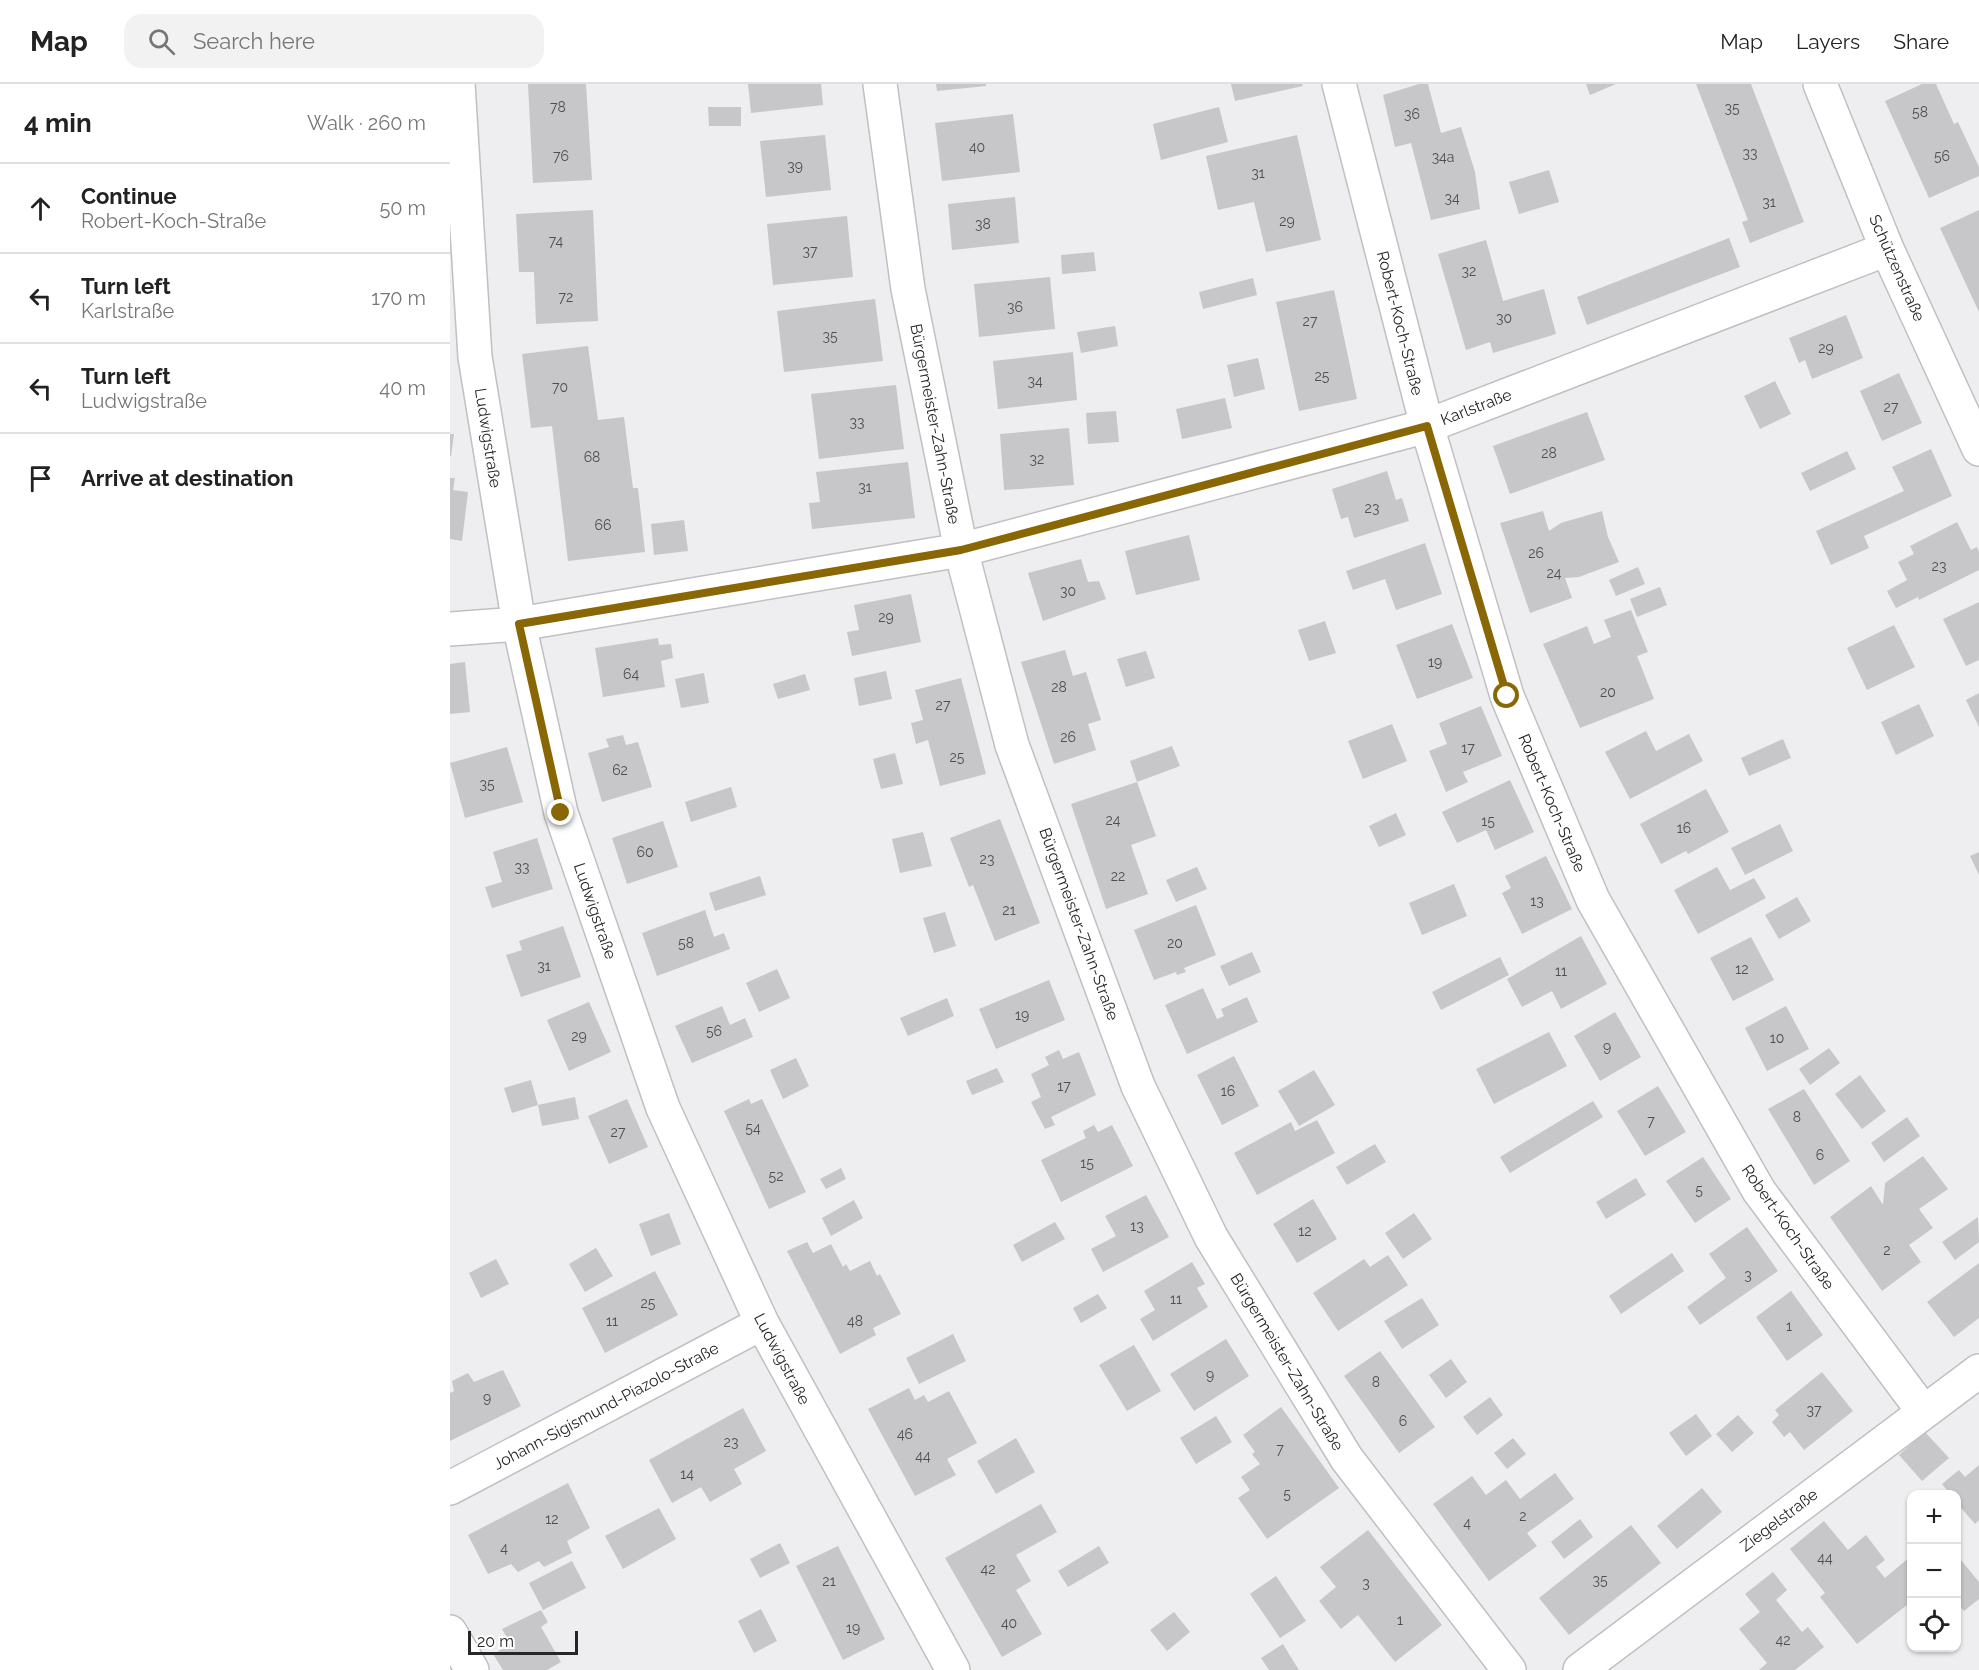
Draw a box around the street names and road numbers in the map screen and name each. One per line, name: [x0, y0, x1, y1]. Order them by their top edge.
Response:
street label: Schützenstraße: [1865, 212, 1929, 324]
street label: Robert-Koch-Straße: [1373, 249, 1427, 397]
street label: Bürgermeister-Zahn-Straße: [906, 322, 964, 526]
street label: Karlstraße: [1438, 385, 1514, 429]
street label: Ludwigstraße: [471, 387, 505, 489]
street label: Robert-Koch-Straße: [1514, 731, 1590, 875]
street label: Bürgermeister-Zahn-Straße: [1035, 825, 1123, 1023]
street label: Ludwigstraße: [570, 860, 620, 962]
street label: Robert-Koch-Straße: [1738, 1161, 1838, 1293]
street label: Bürgermeister-Zahn-Straße: [1226, 1270, 1348, 1454]
street label: Ludwigstraße: [750, 1310, 814, 1408]
street label: Johann-Sigismund-Piazolo-Straße: [490, 1338, 722, 1474]
street label: Ziegelstraße: [1736, 1485, 1822, 1555]

